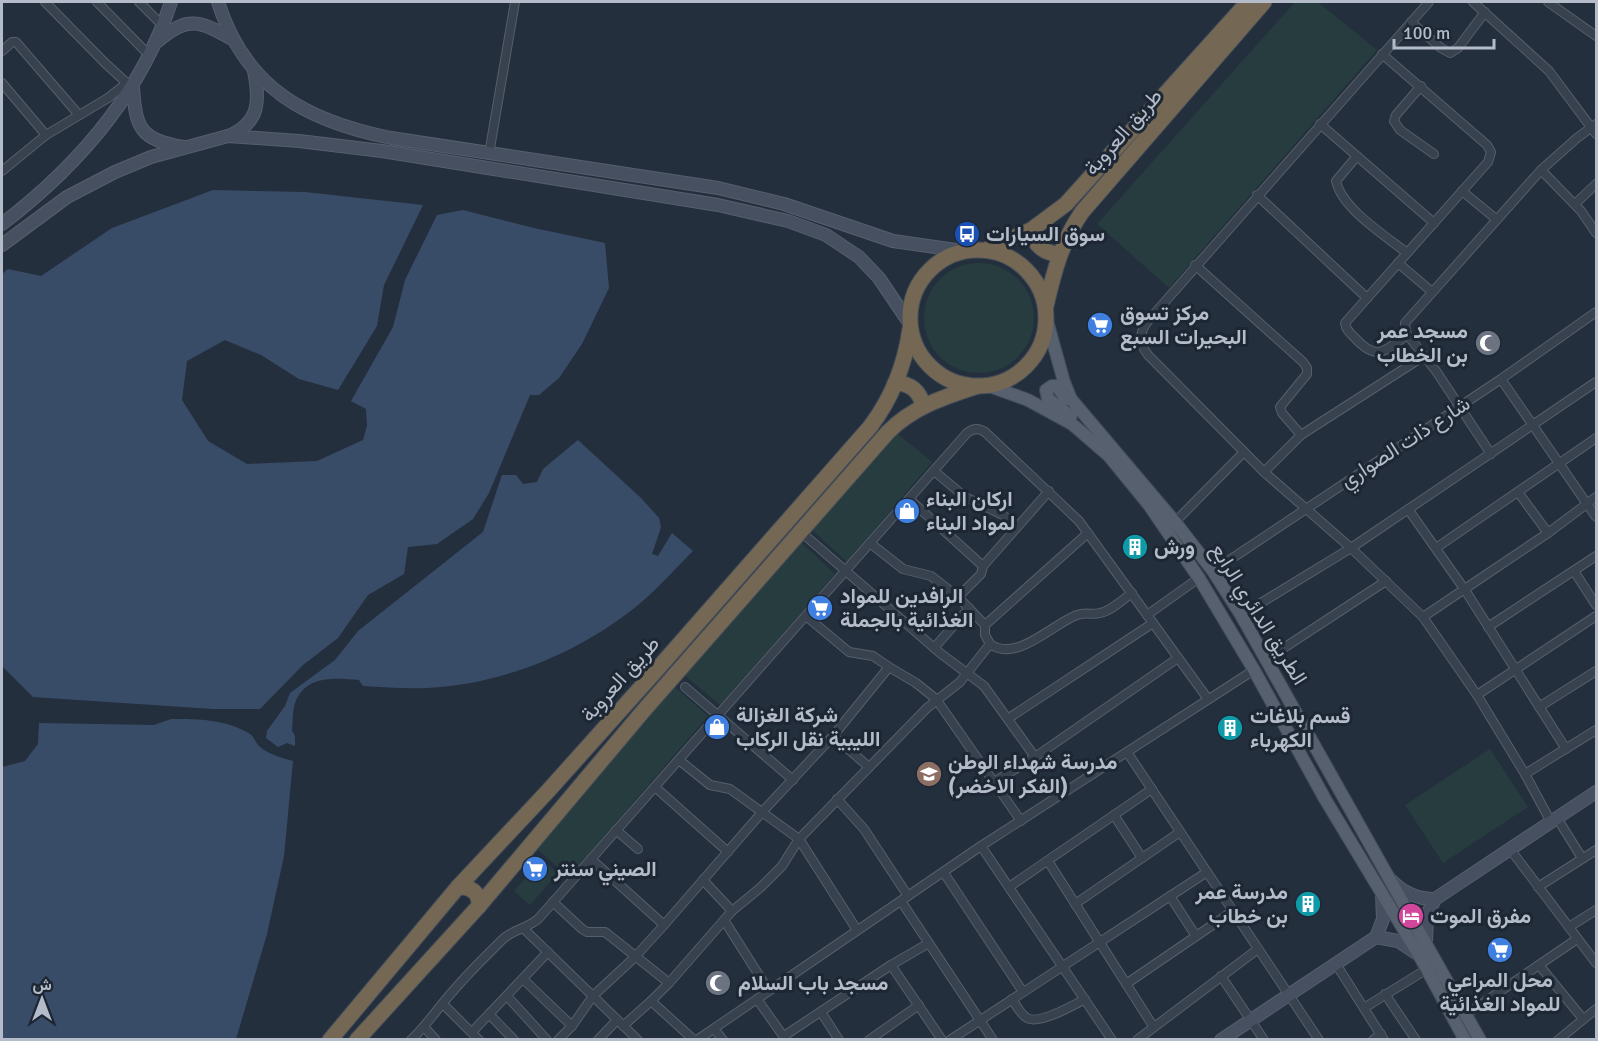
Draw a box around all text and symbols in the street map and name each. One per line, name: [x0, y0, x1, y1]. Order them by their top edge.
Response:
scale bar: [1394, 12, 1494, 50]
text: 100 m: [1403, 22, 1450, 44]
street label: طريق العروبة: [1078, 83, 1168, 181]
bus stop icon: سوق السيارات: [952, 219, 982, 249]
place label: سوق السيارات: [986, 221, 1105, 247]
place label: مركز تسوق البحيرات السبع: [1120, 300, 1247, 351]
supermarket icon: مركز تسوق البحيرات السبع: [1085, 310, 1115, 340]
place label: مسجد عمر بن الخطاب: [1376, 318, 1468, 368]
mosque icon: مسجد عمر بن الخطاب: [1473, 328, 1503, 358]
street label: شارع ذات الصواري: [1335, 390, 1477, 497]
place label: اركان البناء لمواد البناء: [926, 486, 1015, 536]
shop icon: اركان البناء لمواد البناء: [892, 496, 922, 526]
building icon: ورش: [1120, 532, 1150, 562]
place label: ورش: [1154, 534, 1195, 560]
street label: الطريق الدائري الرابع: [1201, 538, 1313, 692]
place label: الرافدين للمواد الغذائية بالجملة: [840, 583, 973, 633]
supermarket icon: الرافدين للمواد الغذائية بالجملة: [805, 593, 835, 623]
street label: طريق العروبة: [575, 631, 665, 727]
place label: شركة الغزالة الليبية نقل الركاب: [736, 702, 881, 752]
place label: قسم بلاغات الكهرباء: [1250, 703, 1351, 753]
shop icon: شركة الغزالة الليبية نقل الركاب: [702, 712, 732, 742]
building icon: قسم بلاغات الكهرباء: [1215, 713, 1245, 743]
place label: مدرسة شهداء الوطن (الفكر الاخضر): [948, 749, 1118, 799]
school or university icon: مدرسة شهداء الوطن (الفكر الاخضر): [914, 759, 944, 789]
supermarket icon: الصيني سنتر: [520, 854, 550, 884]
place label: الصيني سنتر: [553, 856, 657, 886]
place label: مدرسة عمر بن خطاب: [1194, 879, 1288, 929]
building icon: مدرسة عمر بن خطاب: [1293, 889, 1323, 919]
hotel icon: مفرق الموت: [1396, 901, 1426, 931]
place label: مفرق الموت: [1430, 903, 1531, 929]
supermarket icon: محل المراعي للمواد الغذائية: [1485, 935, 1515, 965]
place label: محل المراعي للمواد الغذائية: [1439, 967, 1561, 1017]
mosque icon: مسجد باب السلام: [703, 968, 733, 998]
north arrow: [12, 969, 72, 1029]
place label: مسجد باب السلام: [738, 970, 888, 997]
text: ش: [32, 975, 52, 995]

